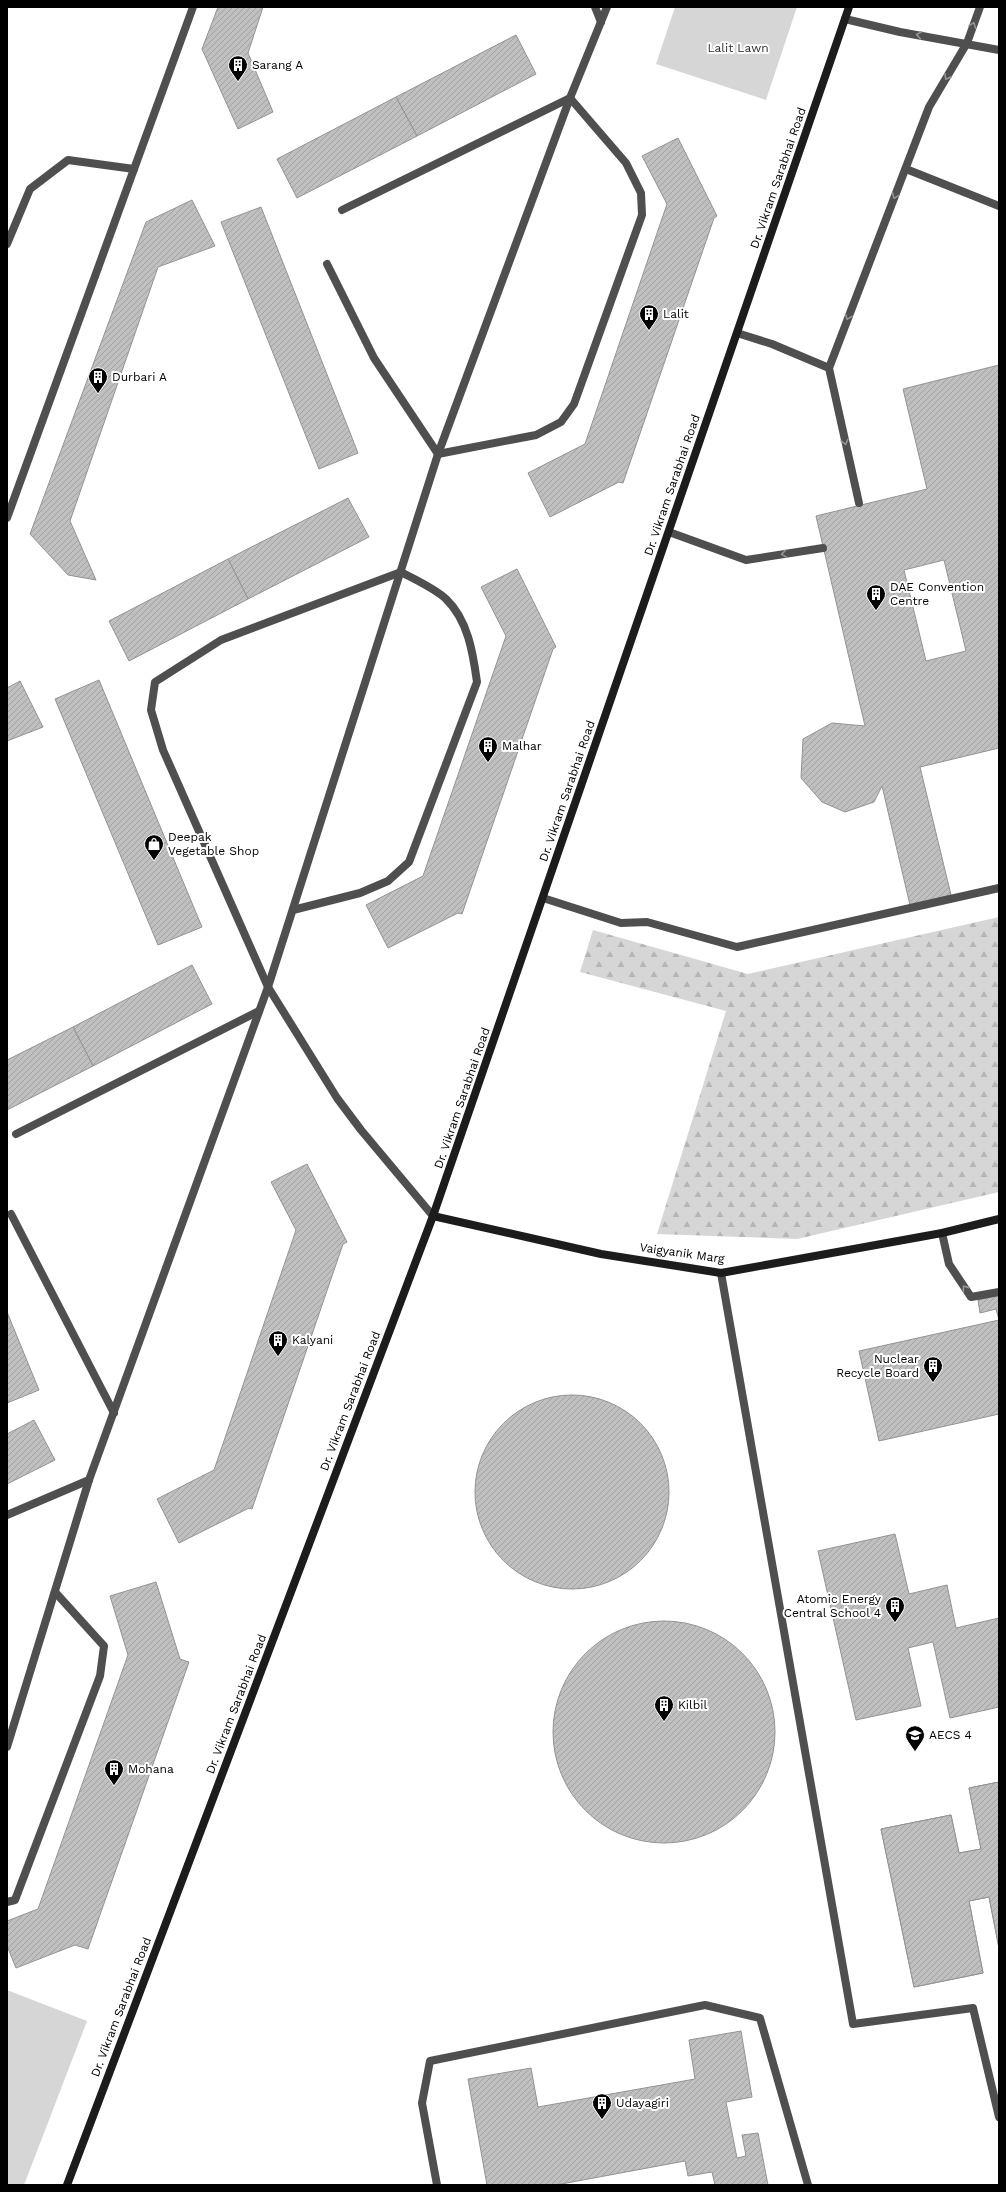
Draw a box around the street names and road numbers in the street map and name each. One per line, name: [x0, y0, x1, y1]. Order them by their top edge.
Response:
street label: Dr. Vikram Sarabhai Road: [747, 106, 809, 250]
street label: Dr. Vikram Sarabhai Road: [641, 413, 703, 557]
street label: Dr. Vikram Sarabhai Road: [536, 719, 598, 863]
street label: Dr. Vikram Sarabhai Road: [431, 1026, 493, 1170]
street label: Vaigyanik Marg: [639, 1240, 726, 1266]
street label: Dr. Vikram Sarabhai Road: [317, 1329, 383, 1473]
street label: Dr. Vikram Sarabhai Road: [203, 1632, 269, 1776]
street label: Dr. Vikram Sarabhai Road: [88, 1935, 154, 2079]

